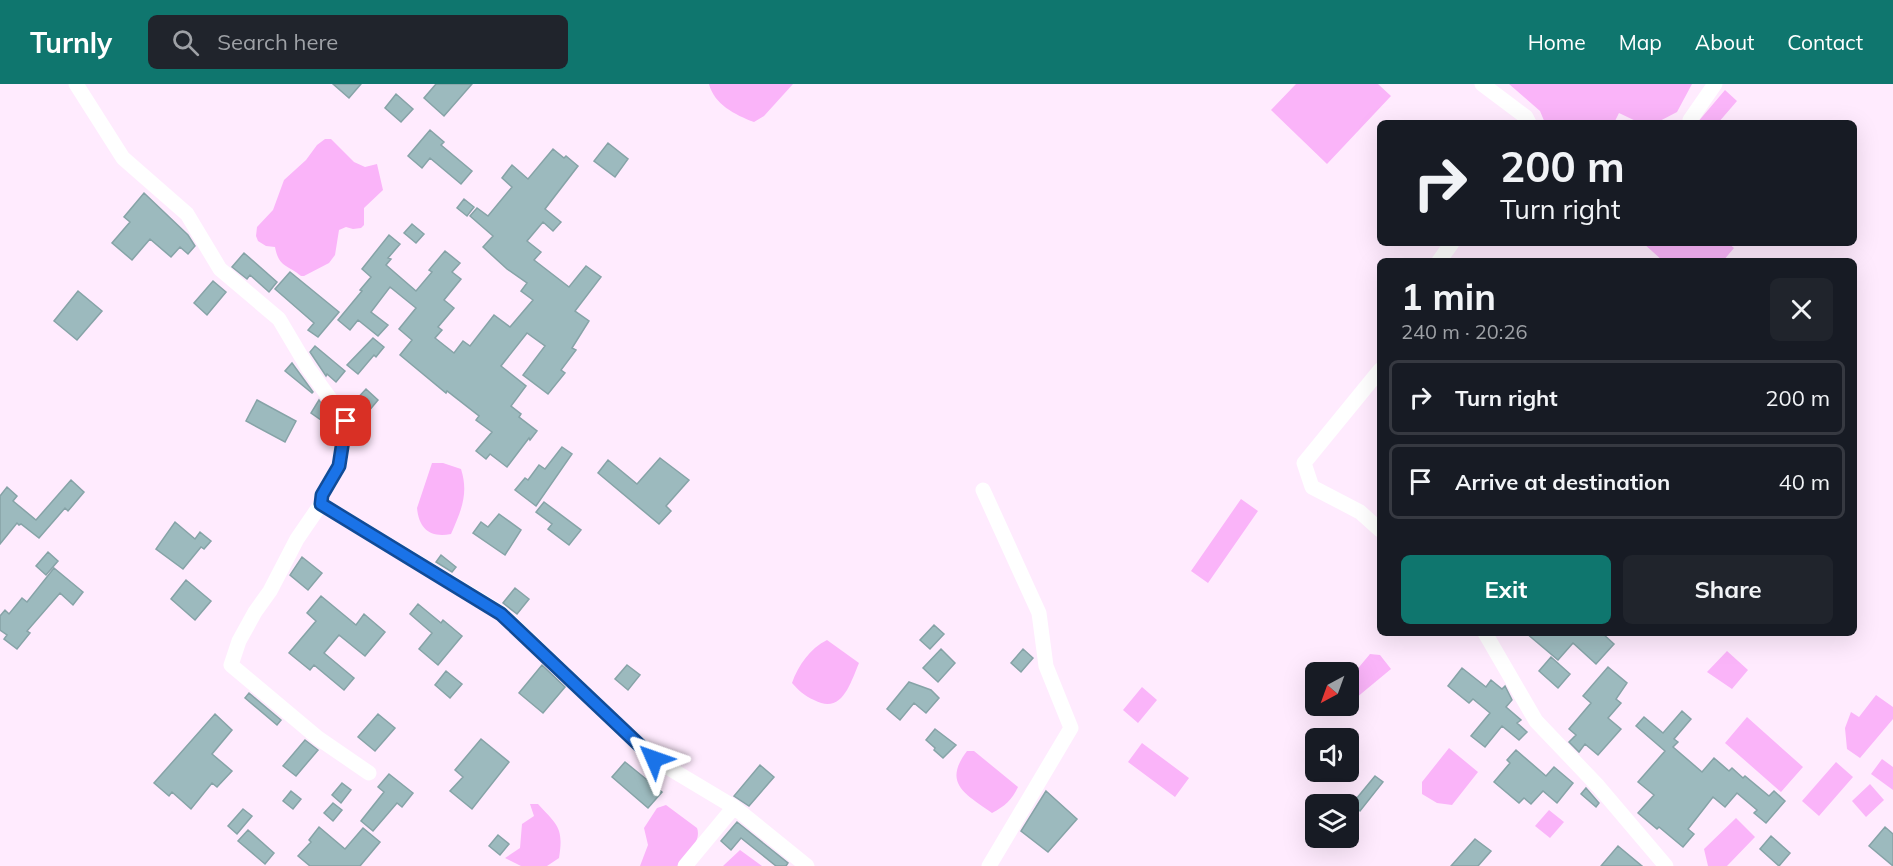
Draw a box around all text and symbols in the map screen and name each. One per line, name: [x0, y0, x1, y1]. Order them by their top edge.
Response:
search box: [148, 15, 568, 69]
text: Turnly: [30, 25, 112, 60]
icon: search: [169, 26, 202, 59]
text: Search here: [217, 28, 338, 56]
text: Home: [1528, 29, 1586, 55]
text: Map: [1619, 29, 1662, 55]
text: About: [1695, 29, 1754, 55]
text: Contact: [1787, 29, 1863, 55]
text: 200 m: [1500, 140, 1625, 193]
icon: right: [1401, 144, 1479, 222]
text: Turn right: [1500, 192, 1620, 226]
text: 1 min: [1401, 274, 1496, 319]
button: close: [1770, 278, 1833, 341]
text: 240 m · 20:26: [1401, 319, 1527, 344]
icon: right: [1404, 381, 1437, 414]
text: Turn right: [1455, 384, 1558, 412]
text: 200 m: [1765, 384, 1830, 412]
pin: [320, 395, 371, 446]
icon: arrive: [329, 404, 362, 437]
icon: arrive: [1404, 465, 1437, 498]
text: Arrive at destination: [1455, 468, 1670, 496]
text: 40 m: [1779, 468, 1830, 496]
button: Exit: [1401, 555, 1611, 624]
button: Share: [1623, 555, 1833, 624]
north arrow: [1305, 662, 1359, 716]
map controls: [1305, 662, 1359, 848]
position arrow: [622, 727, 686, 791]
button: sound: [1305, 728, 1359, 782]
button: layers: [1305, 794, 1359, 848]

